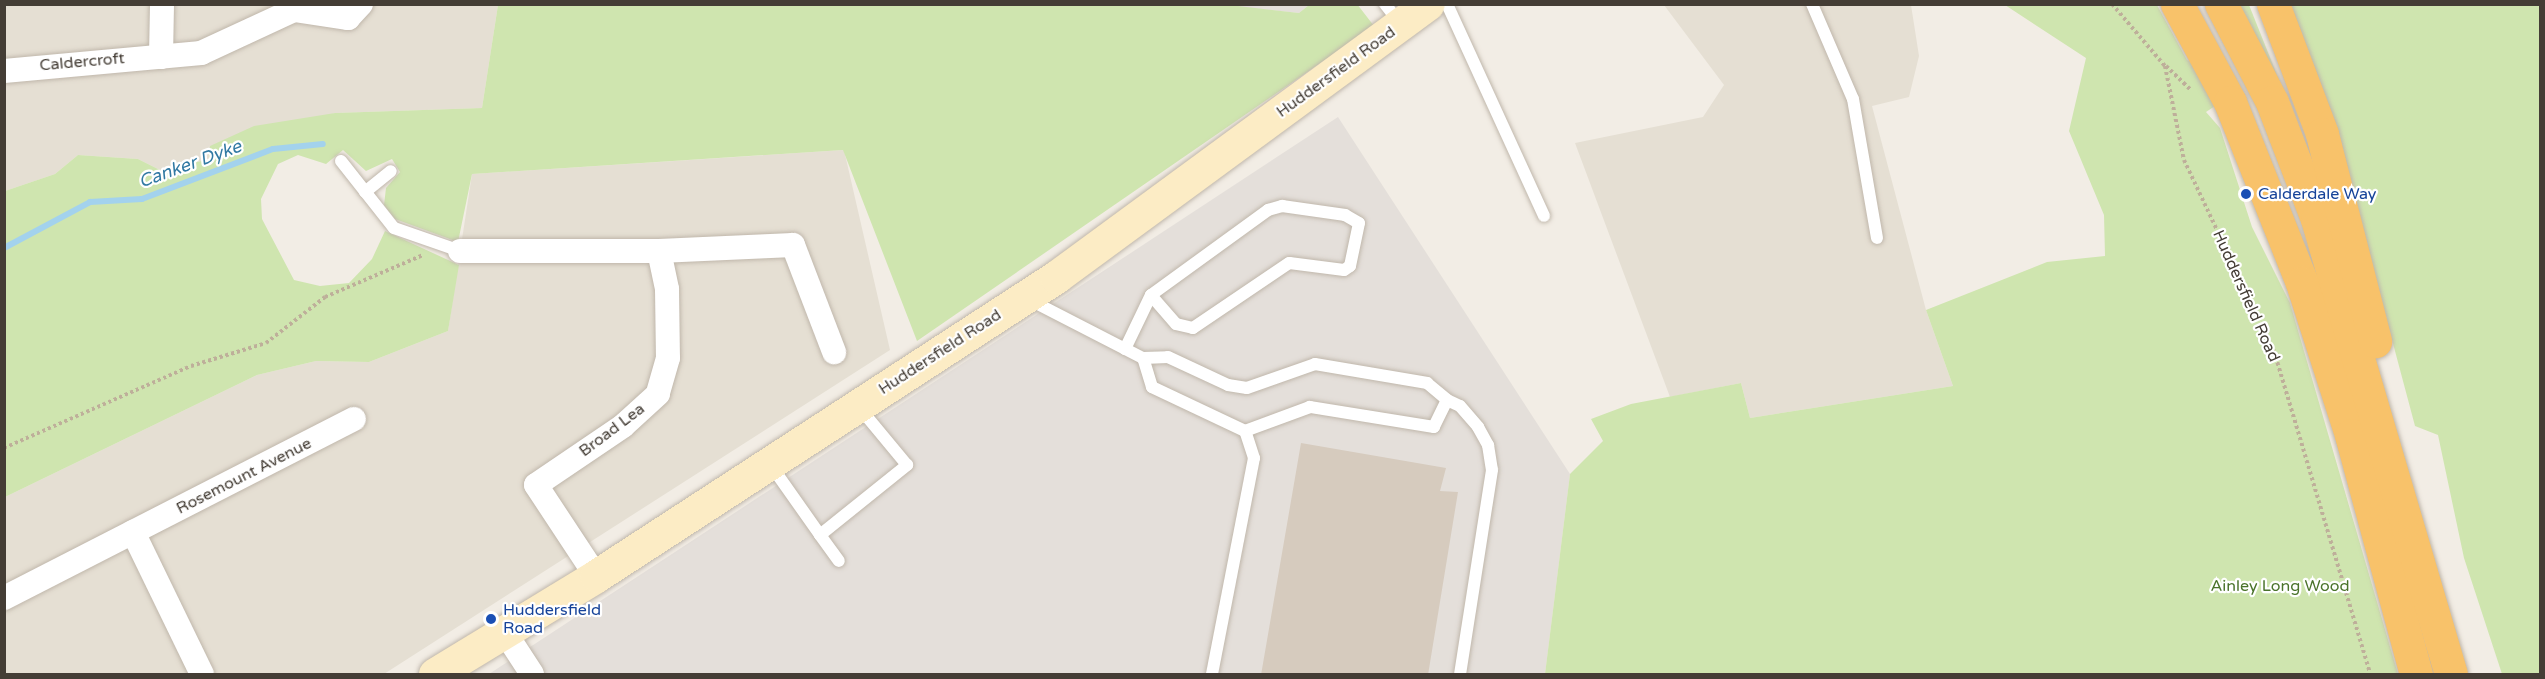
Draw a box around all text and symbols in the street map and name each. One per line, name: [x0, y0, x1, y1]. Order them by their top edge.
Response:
street label: Huddersfield Road: [1273, 22, 1399, 122]
street label: Caldercroft: [39, 49, 125, 75]
water label: Canker Dyke: [136, 135, 244, 193]
place label: Calderdale Way: [2258, 184, 2376, 204]
marker: Calderdale Way: [2239, 187, 2253, 201]
street label: Huddersfield Road: [2208, 227, 2284, 365]
street label: Huddersfield Road: [875, 305, 1005, 399]
street label: Broad Lea: [575, 399, 649, 461]
street label: Rosemount Avenue: [173, 434, 315, 518]
park label: Ainley Long Wood: [2210, 576, 2350, 596]
place label: Huddersfield Road: [503, 600, 601, 638]
marker: Huddersfield Road: [484, 612, 498, 626]

